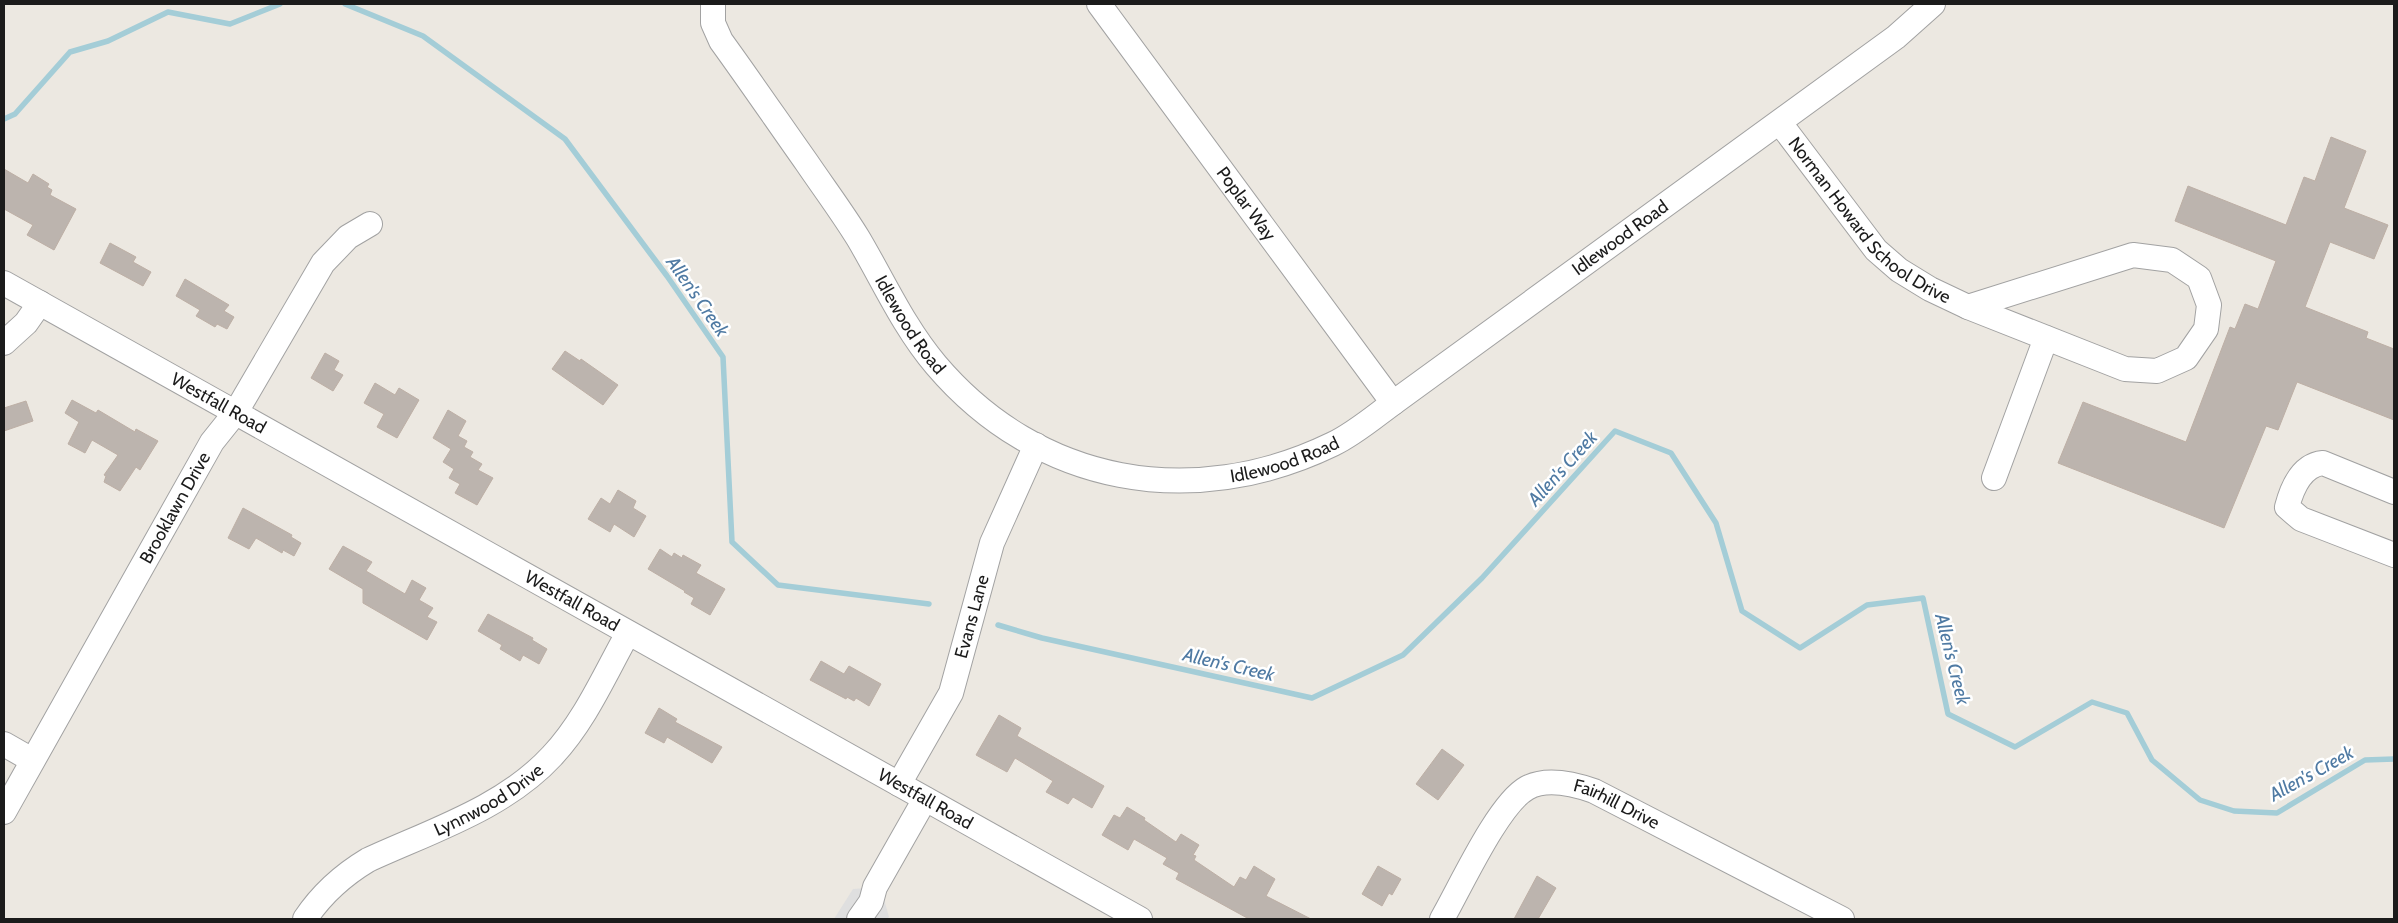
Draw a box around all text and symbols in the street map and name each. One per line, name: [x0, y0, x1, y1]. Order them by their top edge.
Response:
street label: Norman Howard School Drive: [1784, 133, 1954, 308]
street label: Poplar Way: [1212, 162, 1281, 245]
street label: Idlewood Road: [1568, 195, 1672, 280]
water label: Allen's Creek: [661, 251, 734, 342]
street label: Idlewood Road: [870, 272, 950, 379]
street label: Westfall Road: [167, 368, 270, 438]
water label: Allen's Creek: [1522, 425, 1603, 511]
street label: Idlewood Road: [1228, 432, 1343, 487]
street label: Brooklawn Drive: [135, 448, 215, 567]
street label: Westfall Road: [521, 566, 623, 636]
street label: Evans Lane: [950, 572, 994, 661]
water label: Allen's Creek: [1930, 610, 1975, 708]
water label: Allen's Creek: [1180, 643, 1278, 686]
water label: Allen's Creek: [2264, 740, 2358, 807]
street label: Lynnwood Drive: [430, 759, 548, 841]
street label: Westfall Road: [874, 764, 977, 834]
street label: Fairhill Drive: [1571, 774, 1663, 834]

